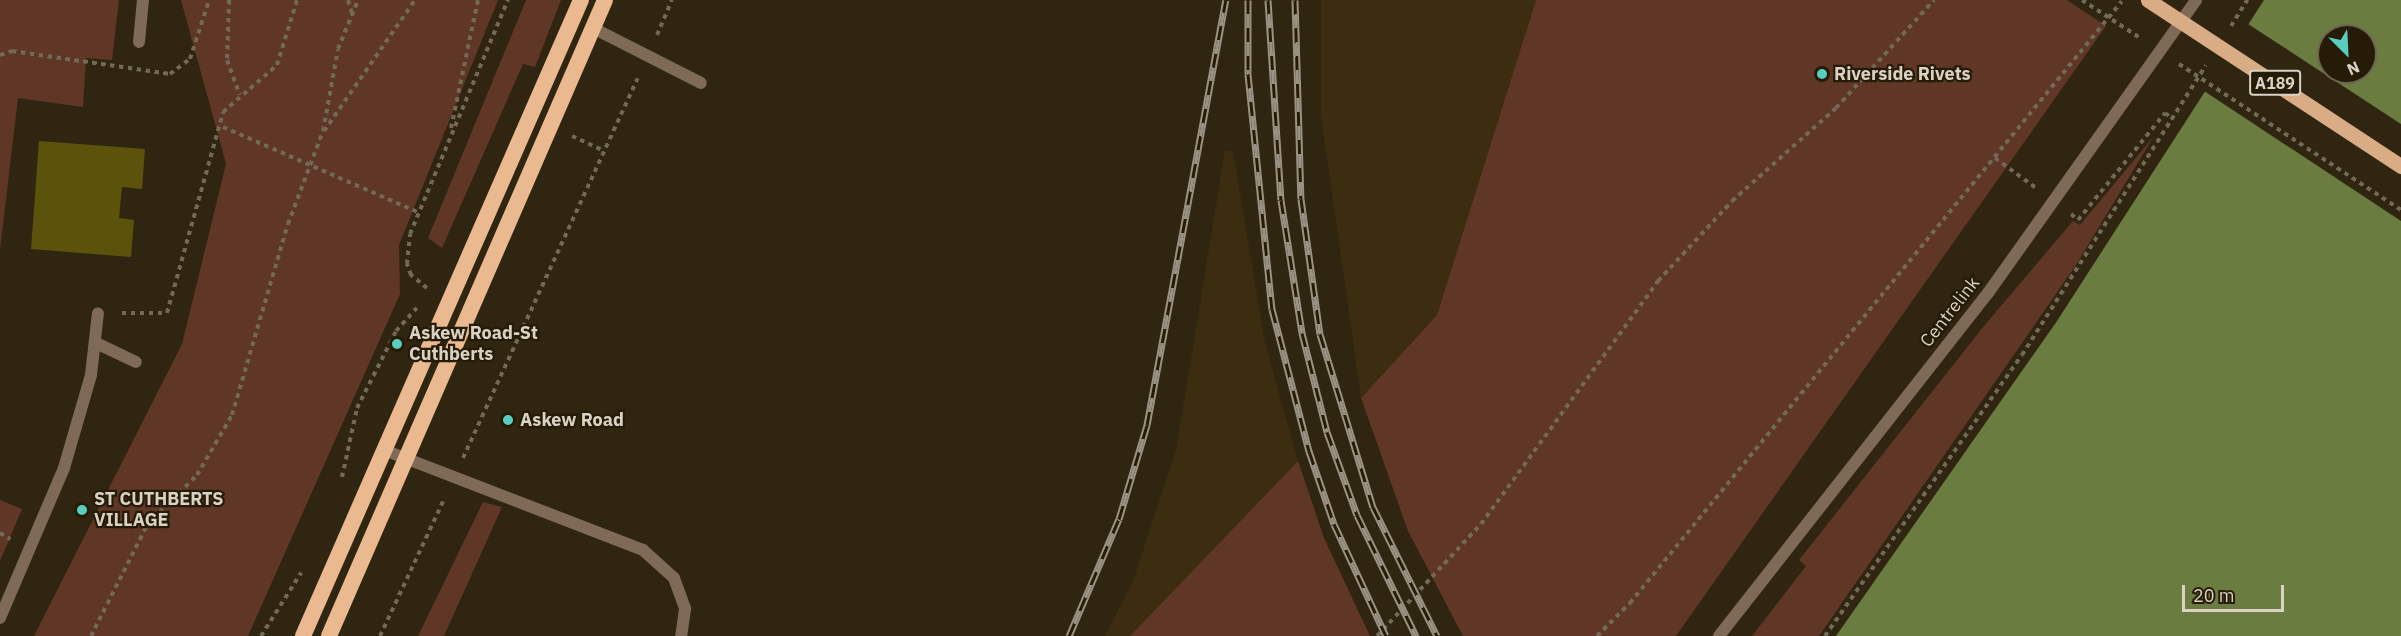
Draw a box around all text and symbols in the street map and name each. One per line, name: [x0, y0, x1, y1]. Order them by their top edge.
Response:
north arrow: [2317, 24, 2377, 84]
text: N: [2344, 57, 2363, 80]
place label: Riverside Rivets: [1834, 63, 1971, 85]
marker: Riverside Rivets: [1815, 67, 1829, 81]
road number: A189: [2248, 70, 2302, 96]
street label: Centrelink: [1916, 273, 1984, 351]
place label: Askew Road-St Cuthberts: [409, 323, 538, 366]
marker: Askew Road-St Cuthberts: [390, 337, 404, 351]
place label: Askew Road: [520, 409, 624, 431]
marker: Askew Road: [501, 413, 515, 427]
place label: ST CUTHBERTS VILLAGE: [94, 489, 223, 532]
marker: ST CUTHBERTS VILLAGE: [75, 503, 89, 517]
scale bar: [2185, 573, 2287, 611]
text: 20 m: [2193, 584, 2235, 607]

